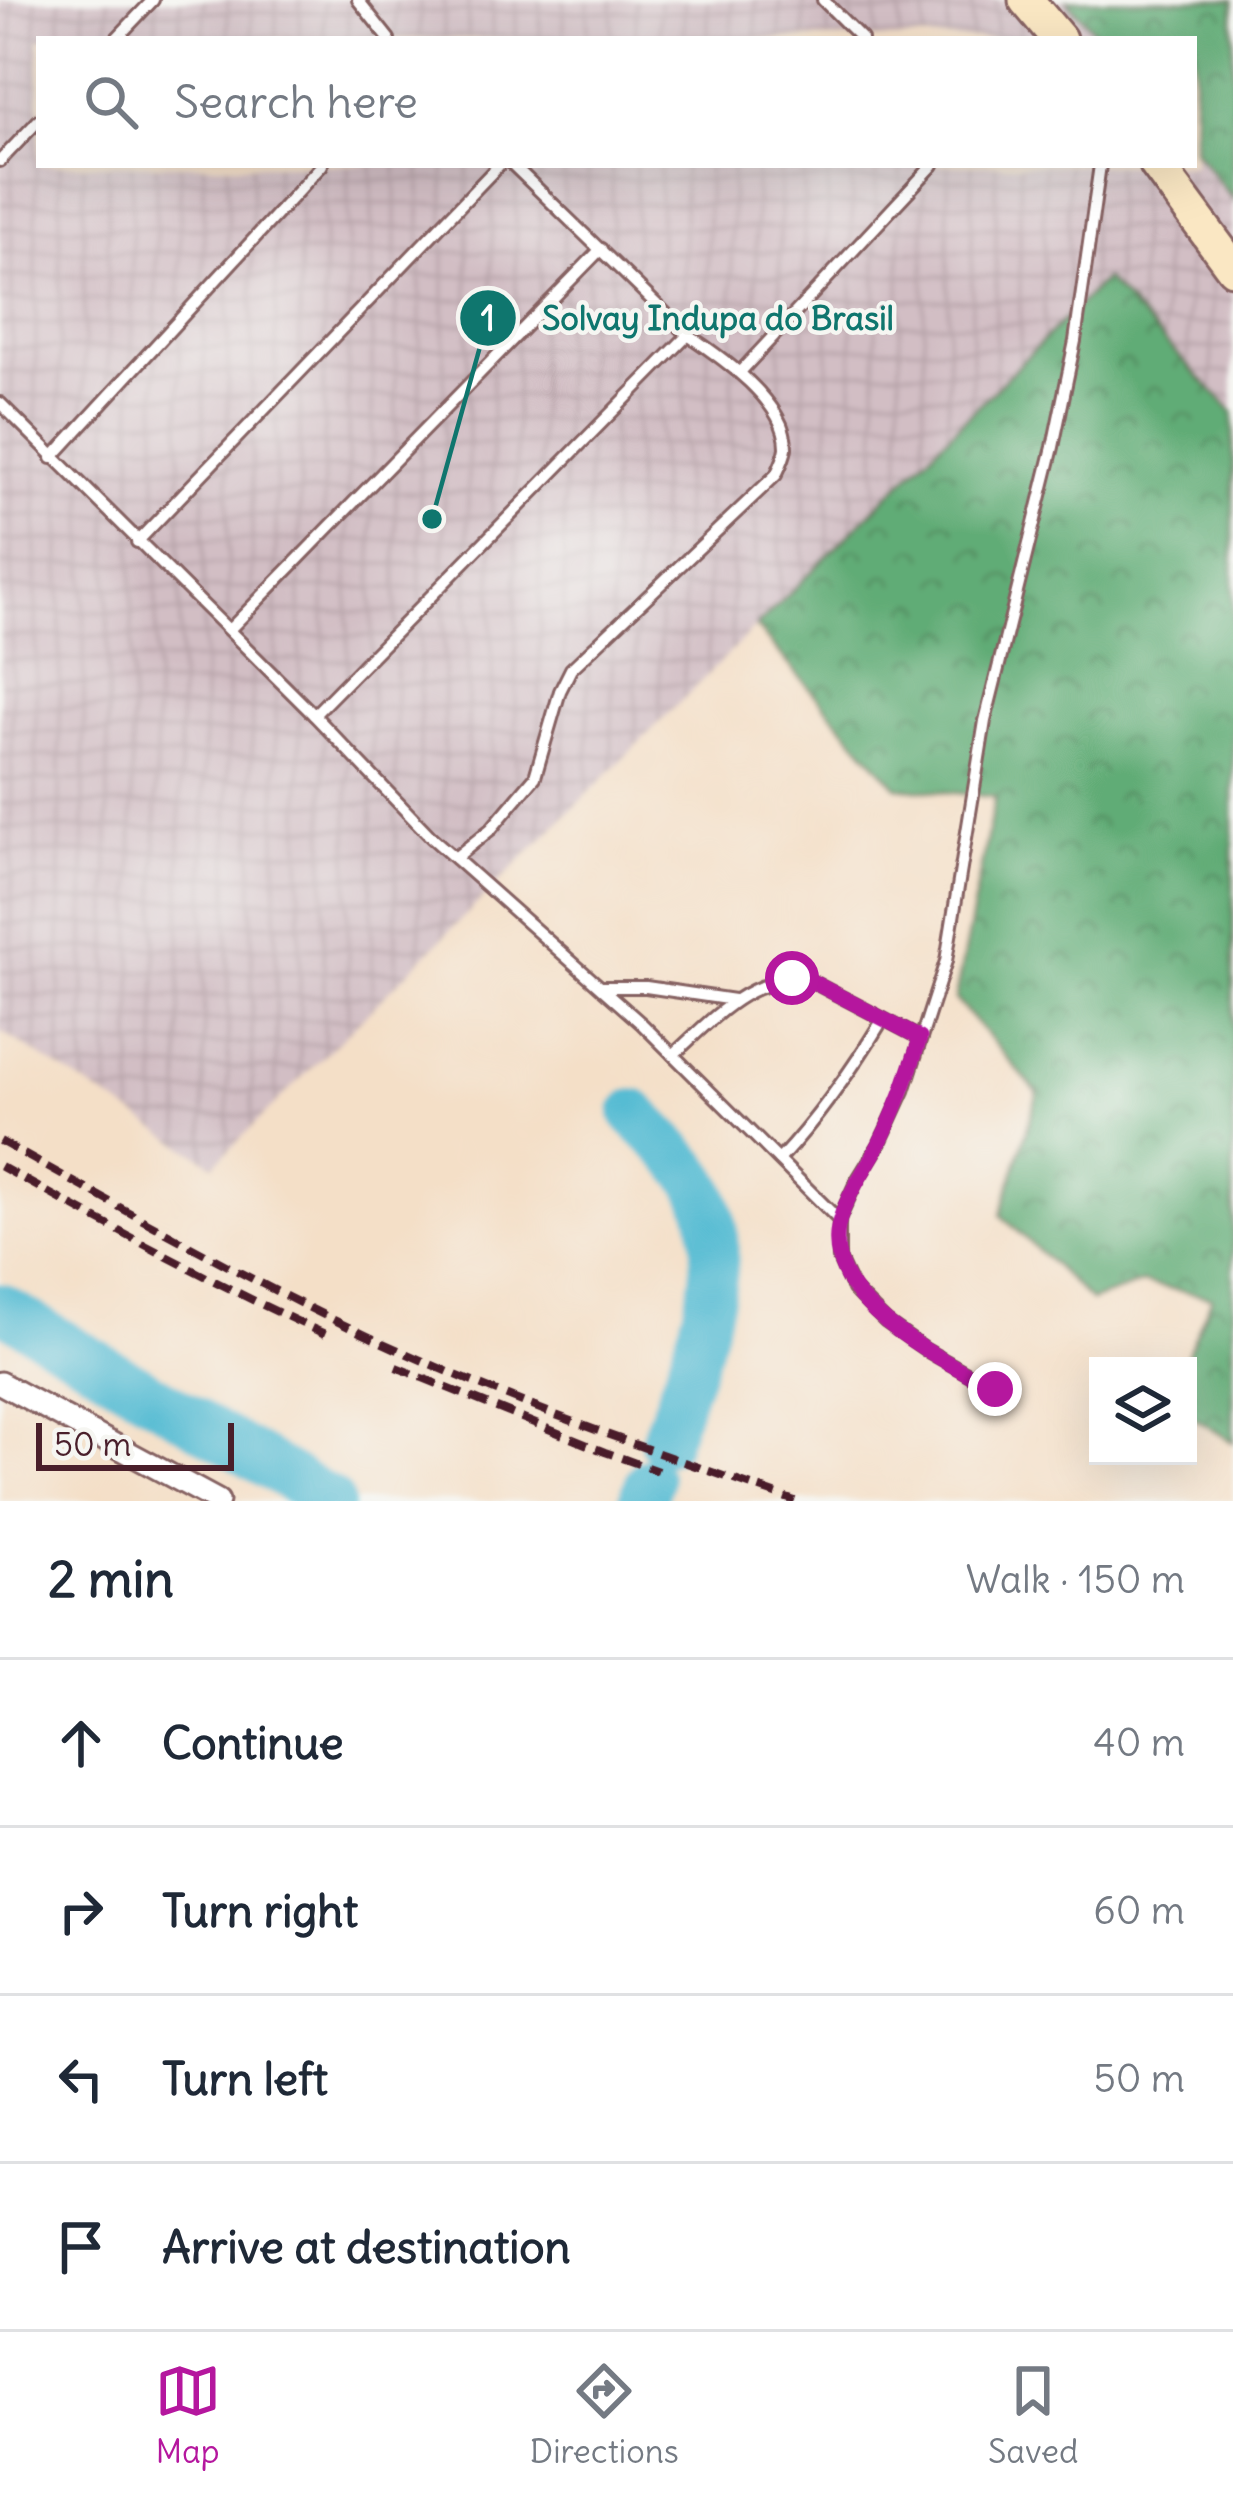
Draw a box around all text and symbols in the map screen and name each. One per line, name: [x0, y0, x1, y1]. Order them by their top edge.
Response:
search box: [36, 36, 1197, 168]
icon: search: [78, 69, 144, 135]
text: Search here: [174, 74, 418, 130]
callout: Solvay Indupa do Brasil: [458, 284, 918, 353]
text: 1: [481, 296, 495, 341]
text: Solvay Indupa do Brasil: [542, 297, 894, 339]
route start: [765, 951, 819, 1005]
map controls: [1089, 1357, 1197, 1465]
button: layers: [1089, 1357, 1197, 1465]
route end: [968, 1362, 1022, 1416]
scale bar: [36, 1417, 234, 1470]
text: 50 m: [54, 1423, 131, 1465]
text: 2 min: [48, 1547, 174, 1611]
text: Walk · 150 m: [966, 1555, 1185, 1604]
icon: ahead: [48, 1710, 114, 1776]
text: Continue: [162, 1715, 344, 1771]
text: 40 m: [1093, 1718, 1185, 1767]
icon: right: [48, 1878, 114, 1944]
text: Turn right: [162, 1883, 358, 1939]
text: 60 m: [1093, 1886, 1185, 1935]
icon: left: [48, 2046, 114, 2112]
text: Turn left: [162, 2051, 328, 2107]
text: 50 m: [1093, 2054, 1185, 2103]
icon: arrive: [48, 2214, 114, 2280]
text: Arrive at destination: [162, 2219, 571, 2275]
tab: Map: [155, 2358, 221, 2472]
tab: Directions: [530, 2358, 679, 2472]
tab: Saved: [988, 2358, 1078, 2472]

